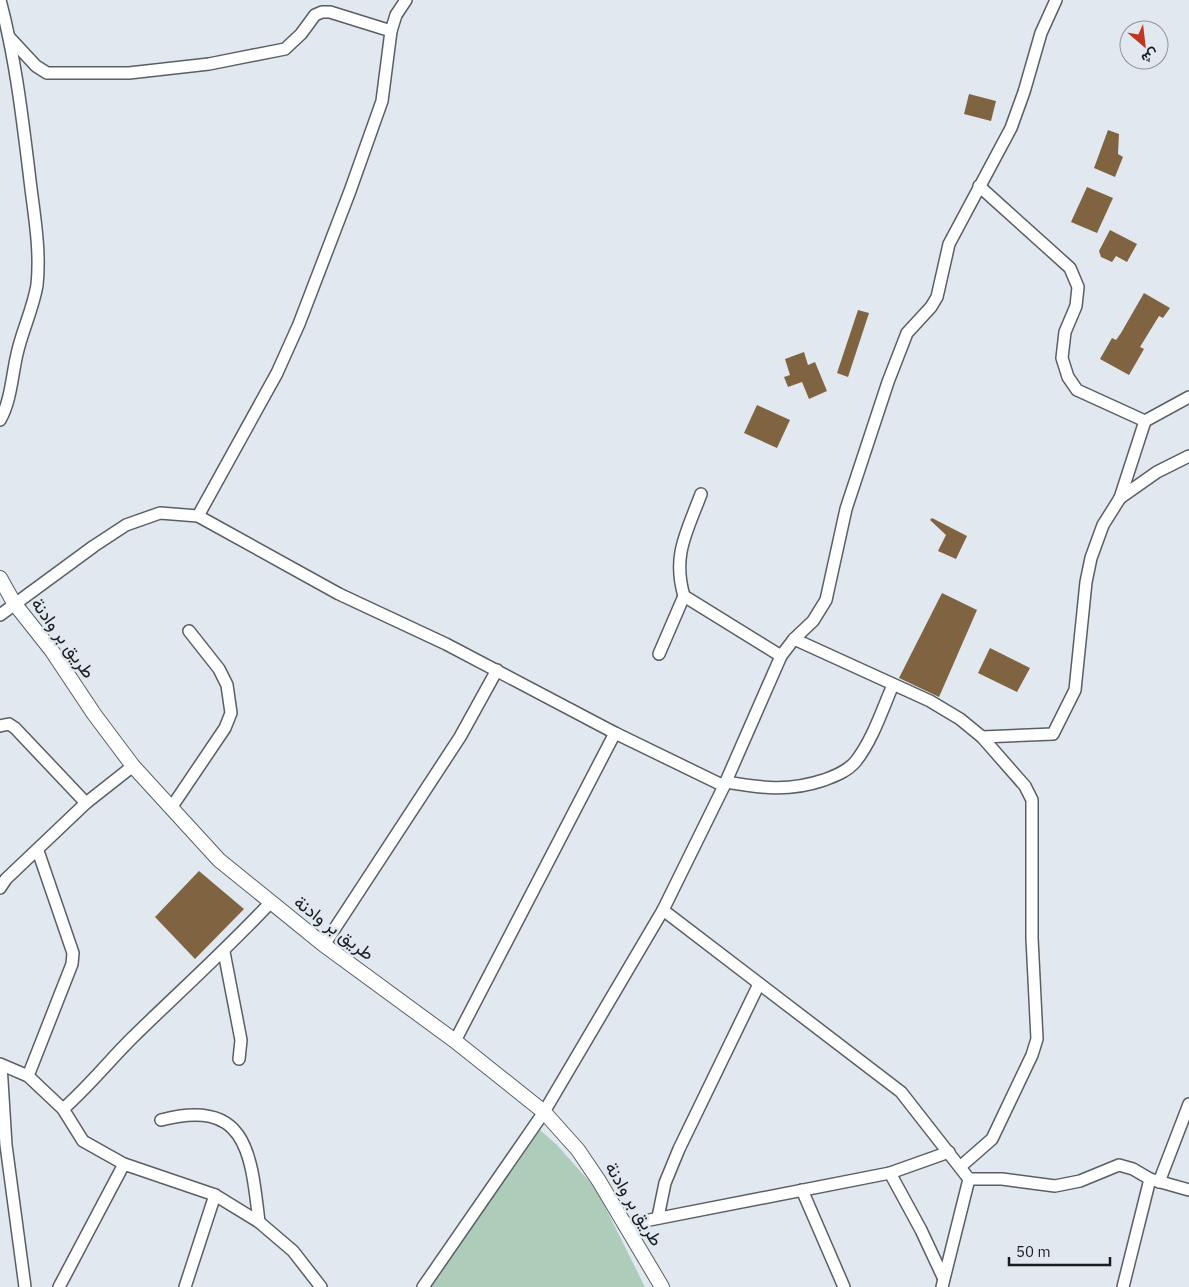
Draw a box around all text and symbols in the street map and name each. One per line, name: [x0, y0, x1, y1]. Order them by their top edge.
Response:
north arrow: [1119, 20, 1169, 70]
text: ش: [1138, 45, 1162, 68]
street label: طريق بر وادنة: [26, 593, 100, 683]
street label: طريق بر وادنة: [290, 890, 379, 965]
street label: طريق بر وادنة: [600, 1157, 669, 1250]
scale bar: [1009, 1234, 1110, 1266]
text: 50 m: [1016, 1242, 1051, 1261]

